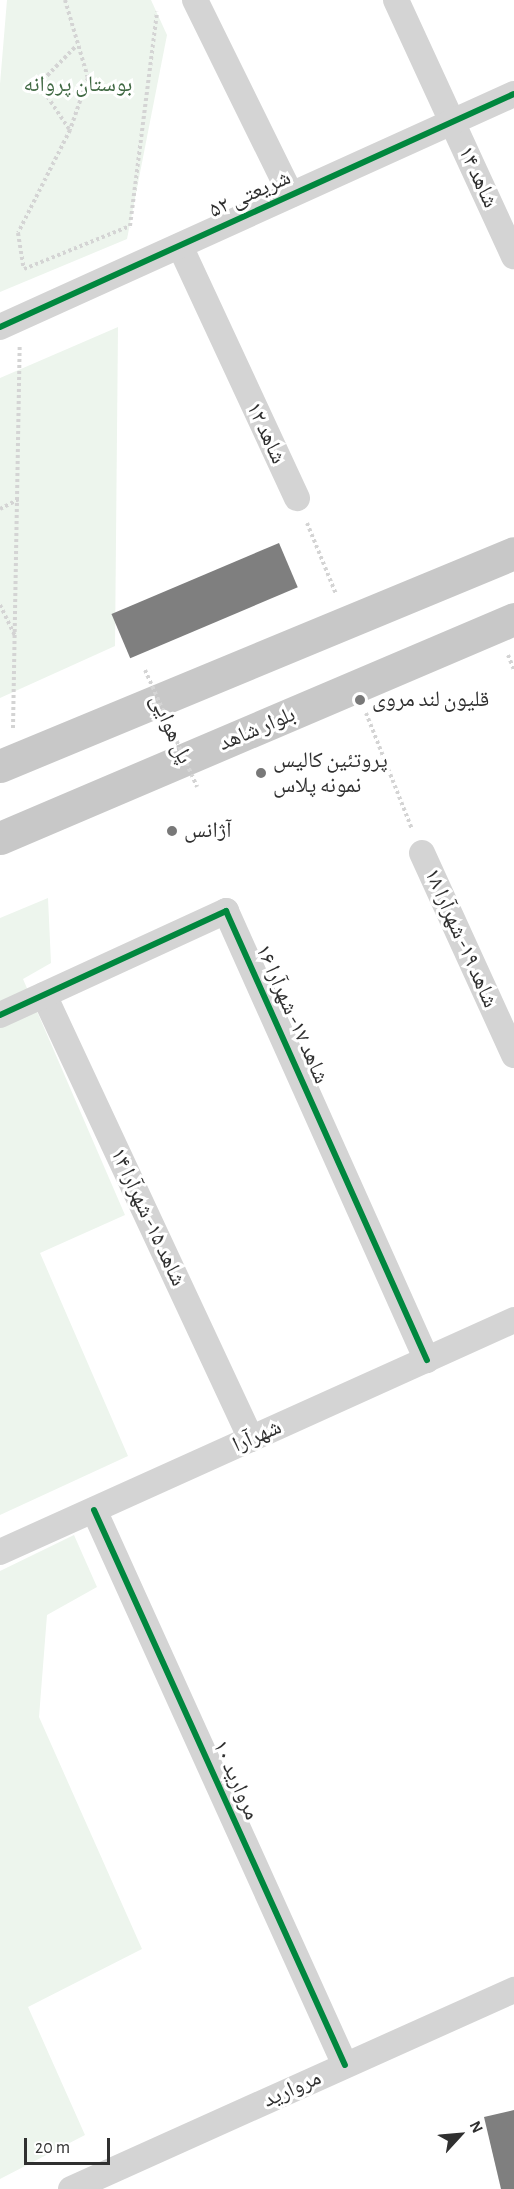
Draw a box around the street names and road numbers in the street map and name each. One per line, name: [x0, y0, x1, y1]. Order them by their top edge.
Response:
street label: شاهد ۱۴: [452, 142, 504, 212]
street label: شریعتی ۵۲: [205, 164, 295, 224]
street label: شاهد ۱۲: [240, 398, 292, 468]
street label: پل هوایی: [144, 690, 198, 768]
street label: بلوار شاهد: [215, 701, 299, 757]
street label: شاهد ۱۹- شهرآرا ۱۸: [419, 864, 503, 1012]
street label: شاهد ۱۷- شهرآرا ۱۶: [250, 940, 334, 1088]
street label: شاهد ۱۵- شهرآرا ۱۴: [104, 1144, 192, 1290]
street label: شهرآرا: [228, 1414, 286, 1458]
street label: مروارید ۱۰: [207, 1736, 265, 1824]
street label: مروارید: [259, 2065, 325, 2113]

